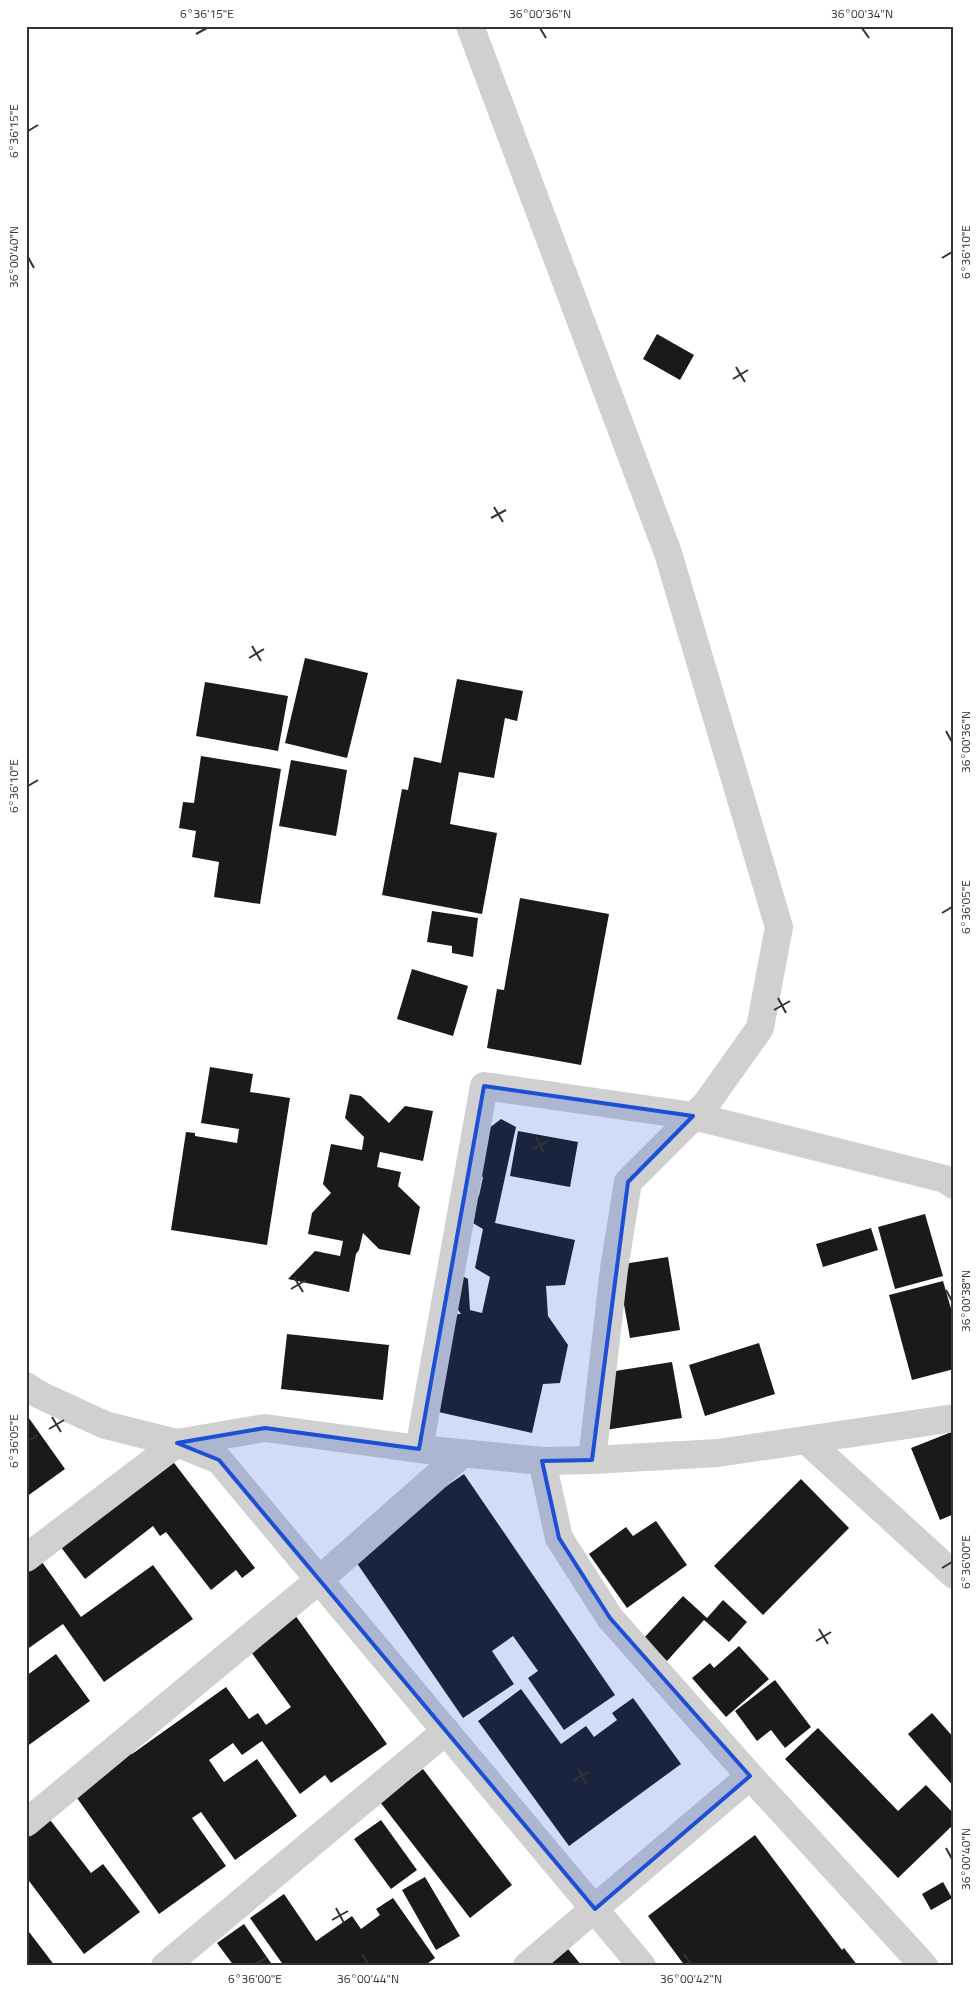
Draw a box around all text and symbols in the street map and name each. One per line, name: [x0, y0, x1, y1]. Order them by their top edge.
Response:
text: 6°36'15"E: [180, 4, 234, 23]
text: 36°00'36"N: [509, 4, 571, 23]
text: 36°00'34"N: [831, 4, 893, 23]
text: 6°36'15"E: [4, 104, 23, 158]
text: 6°36'10"E: [956, 225, 975, 279]
text: 36°00'40"N: [4, 226, 23, 288]
text: 36°00'36"N: [956, 711, 975, 773]
text: 6°36'10"E: [4, 759, 23, 813]
text: 6°36'05"E: [956, 880, 975, 934]
text: 36°00'38"N: [956, 1270, 975, 1332]
text: 6°36'05"E: [4, 1414, 23, 1468]
text: 6°36'00"E: [956, 1535, 975, 1589]
text: 36°00'40"N: [956, 1828, 975, 1890]
text: 6°36'00"E: [228, 1969, 282, 1988]
text: 36°00'44"N: [337, 1969, 399, 1988]
text: 36°00'42"N: [660, 1969, 722, 1988]

